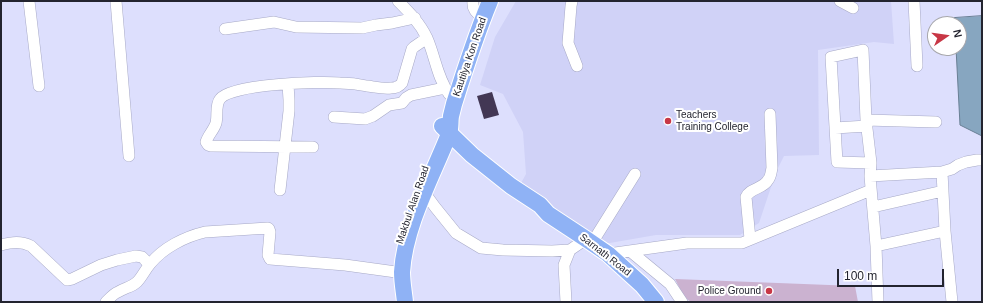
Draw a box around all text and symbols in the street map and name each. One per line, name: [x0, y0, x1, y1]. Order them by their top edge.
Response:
street label: Kautilya Kon Road: [451, 16, 489, 98]
north arrow: [927, 16, 967, 56]
text: N: [951, 28, 964, 39]
place label: Teachers Training College: [676, 109, 748, 132]
marker: Teachers Training College: [663, 116, 673, 126]
street label: Makbul Alan Road: [394, 164, 432, 246]
street label: Sarnath Road: [577, 231, 633, 279]
scale bar: [839, 261, 946, 287]
text: 100 m: [844, 269, 877, 283]
place label: Police Ground: [698, 285, 761, 297]
marker: Police Ground: [764, 286, 774, 296]

